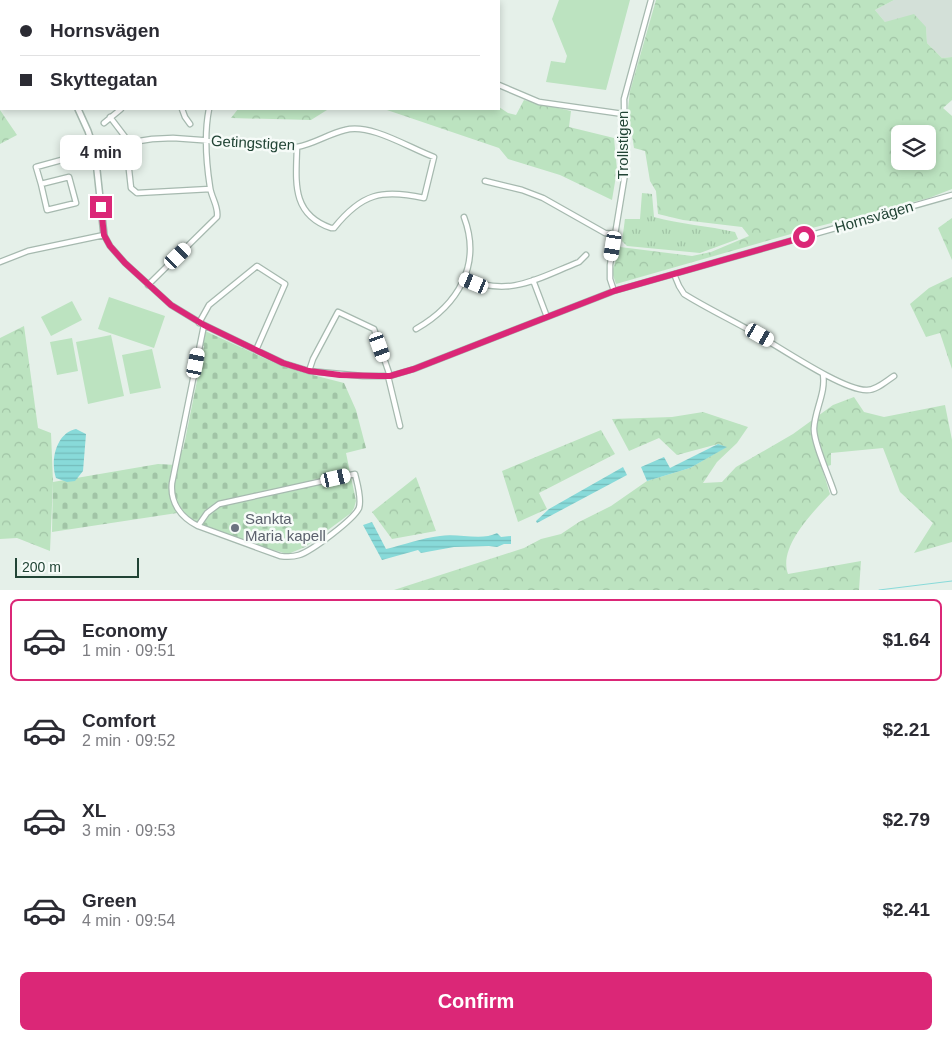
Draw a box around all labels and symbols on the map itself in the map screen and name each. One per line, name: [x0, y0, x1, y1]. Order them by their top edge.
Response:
street label: Trollstigen: [614, 111, 631, 179]
street label: Getingstigen: [211, 132, 296, 153]
callout: 4 min: [60, 134, 142, 170]
route end: [90, 196, 112, 218]
street label: Hornsvägen: [833, 197, 915, 236]
route start: [793, 226, 815, 248]
car: [603, 230, 622, 262]
car: [161, 240, 194, 272]
car: [457, 270, 490, 296]
car: [743, 321, 776, 349]
car: [367, 330, 392, 364]
car: [185, 347, 206, 379]
car: [319, 467, 352, 489]
place label: Sankta Maria kapell: [245, 510, 326, 544]
marker: Sankta Maria kapell: [229, 522, 241, 534]
scale bar: [15, 555, 139, 578]

